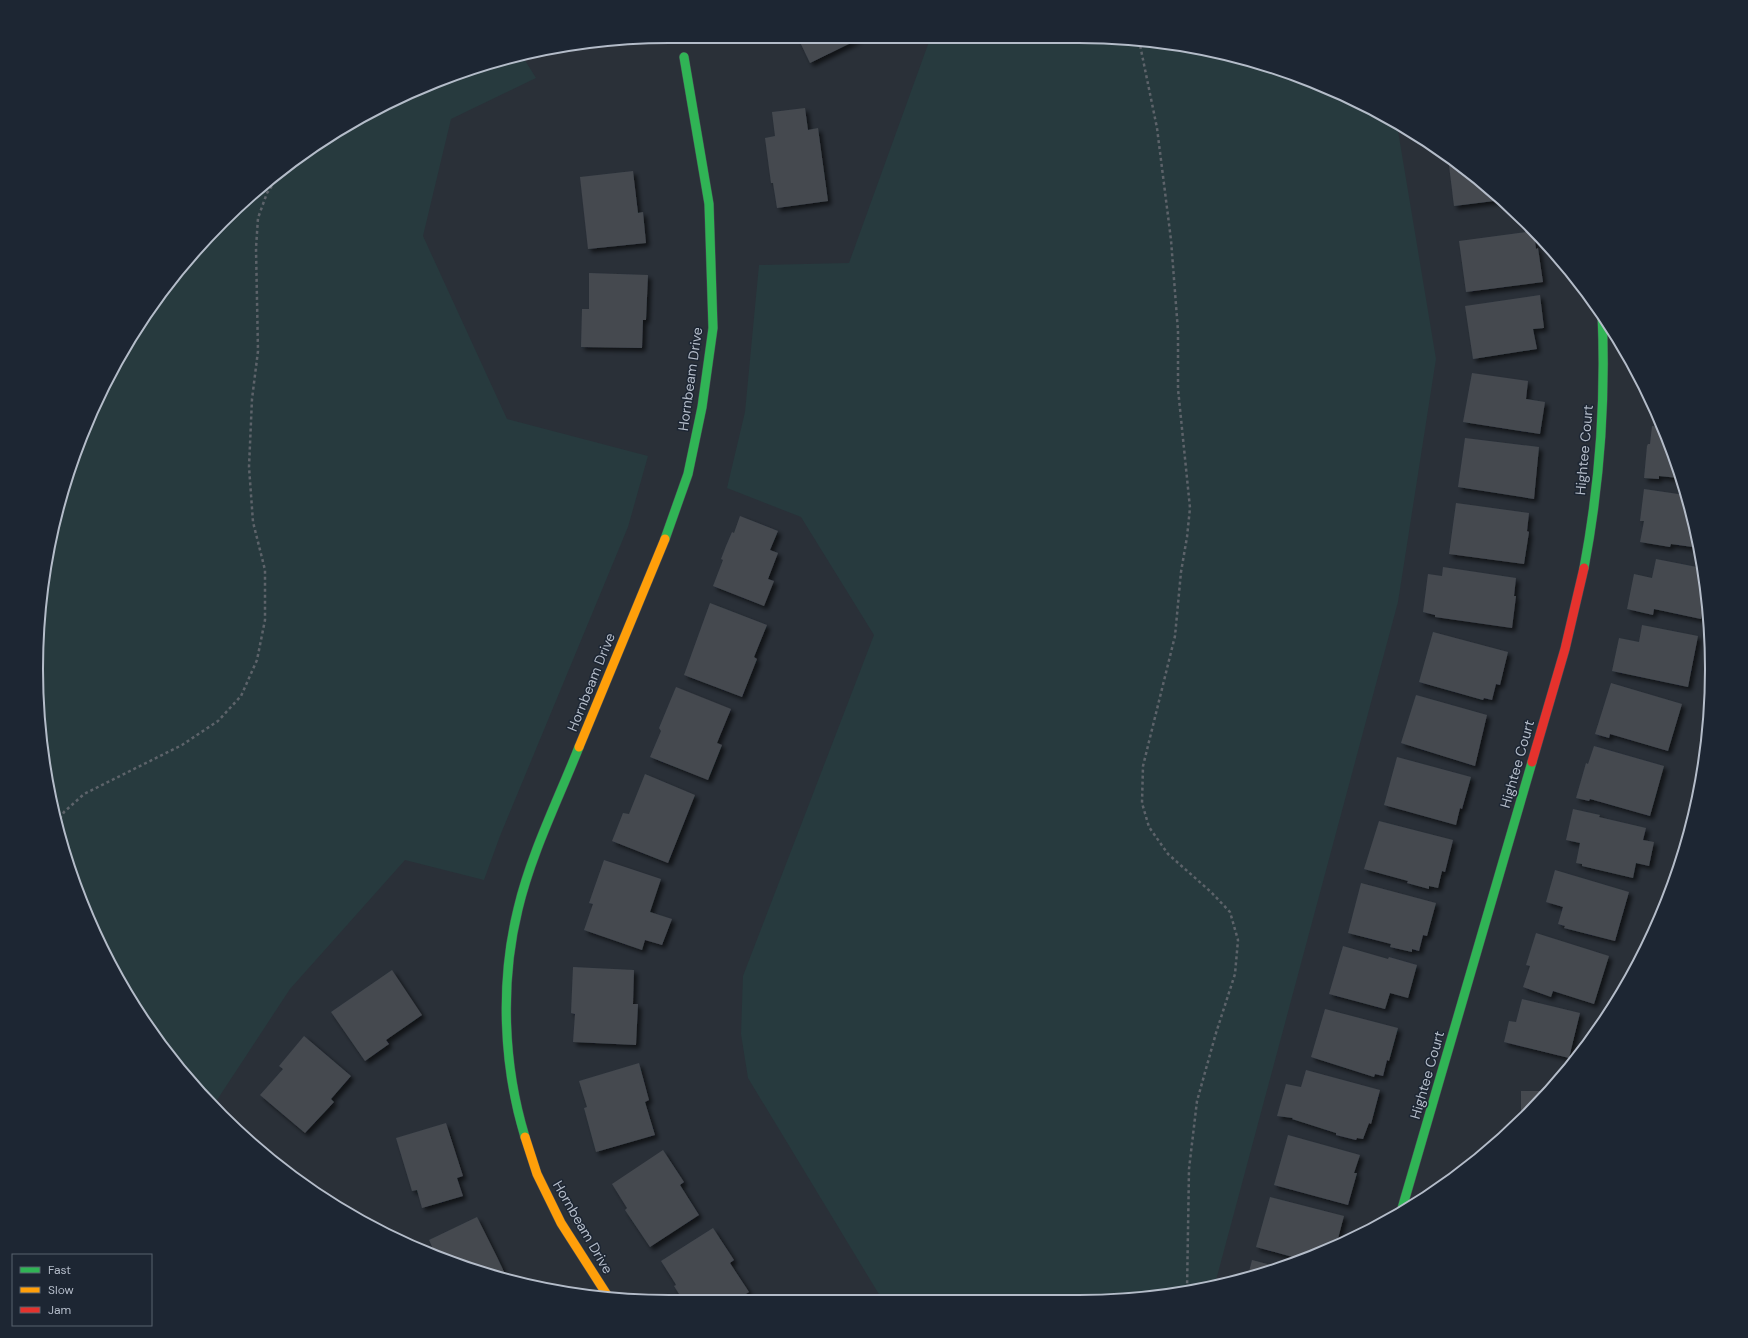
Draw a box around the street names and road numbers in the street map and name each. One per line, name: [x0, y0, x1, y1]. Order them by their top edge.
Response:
street label: Hornbeam Drive: [674, 326, 706, 432]
street label: Hightee Court: [1571, 404, 1597, 496]
street label: Hornbeam Drive: [563, 630, 619, 734]
street label: Hightee Court: [1496, 718, 1538, 810]
street label: Hightee Court: [1406, 1029, 1448, 1121]
street label: Hornbeam Drive: [549, 1177, 617, 1277]

